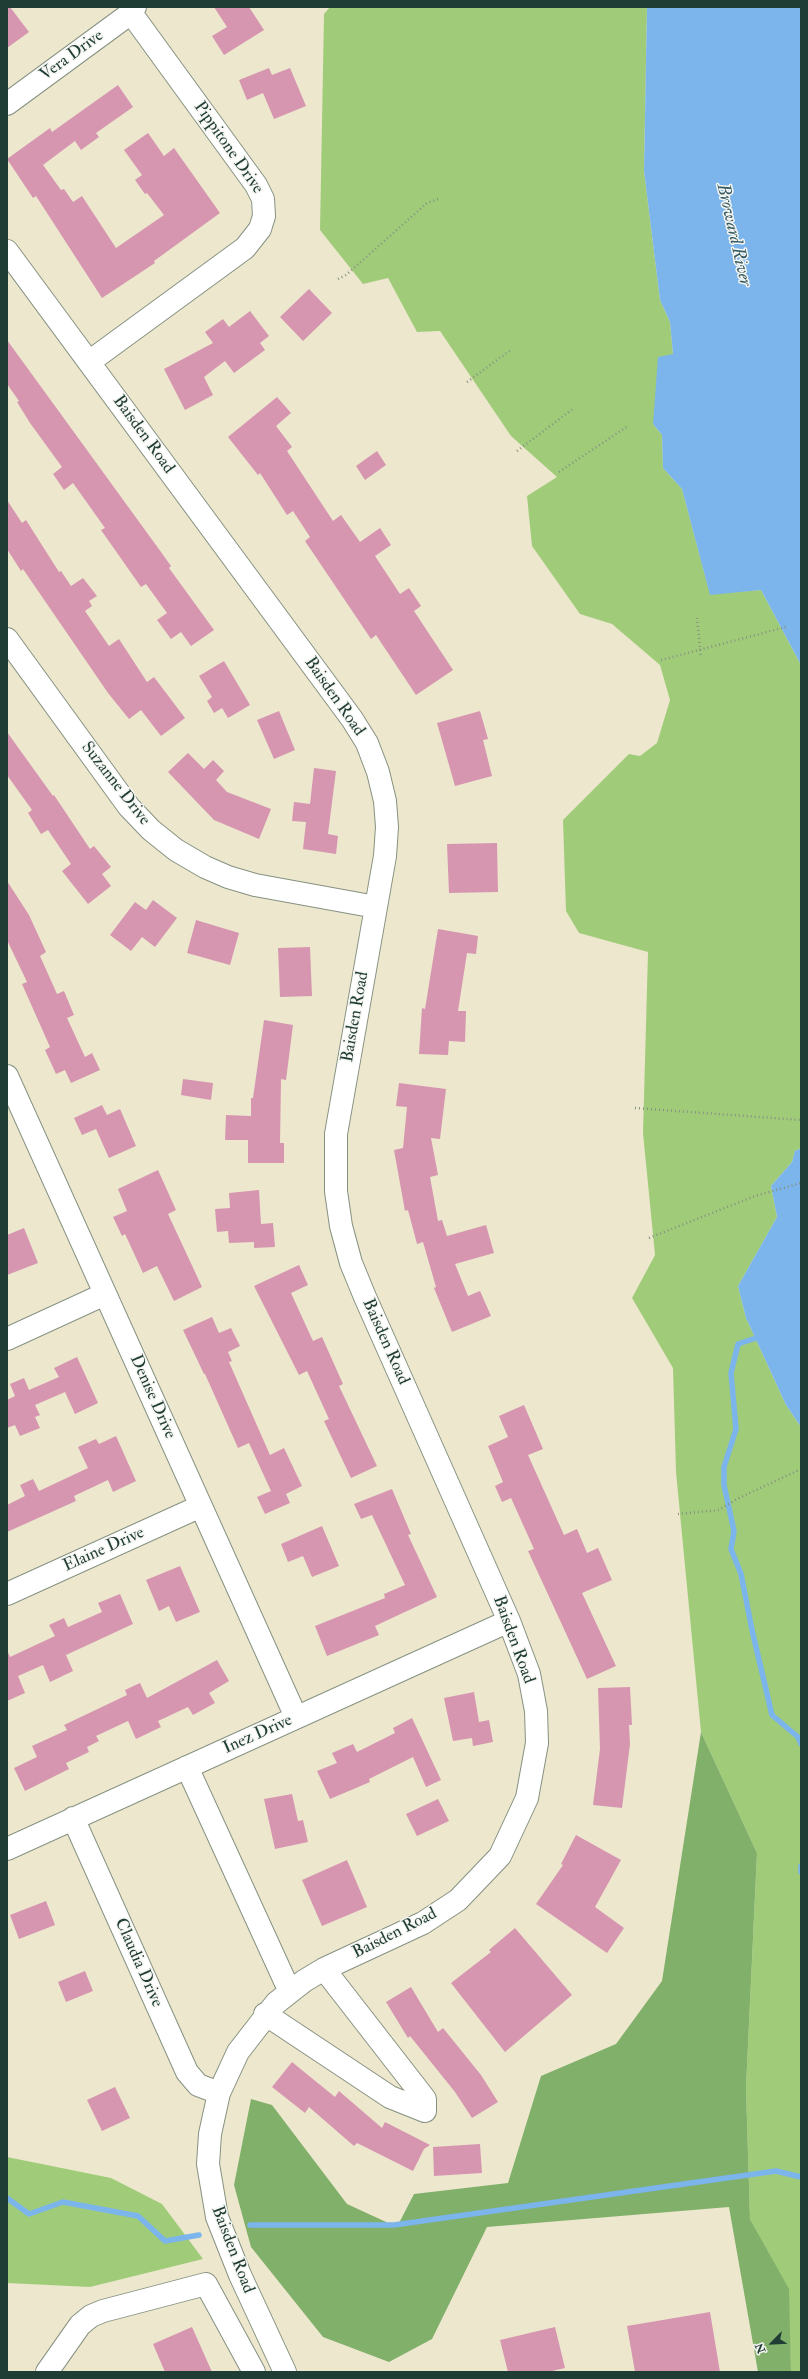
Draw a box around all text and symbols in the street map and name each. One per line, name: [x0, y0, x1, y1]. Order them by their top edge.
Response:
street label: Vera Drive: [36, 26, 108, 86]
street label: Pippitone Drive: [189, 98, 267, 198]
water label: Broward River: [711, 182, 755, 288]
street label: Baisden Road: [108, 392, 178, 478]
street label: Baisden Road: [299, 654, 369, 740]
street label: Suzanne Drive: [76, 738, 154, 830]
street label: Baisden Road: [338, 970, 374, 1064]
street label: Baisden Road: [357, 1296, 413, 1388]
street label: Denise Drive: [124, 1352, 180, 1442]
street label: Elaine Drive: [60, 1523, 148, 1577]
street label: Baisden Road: [488, 1593, 538, 1687]
street label: Inez Drive: [220, 1711, 296, 1759]
street label: Baisden Road: [349, 1904, 441, 1964]
street label: Claudia Drive: [109, 1915, 167, 2011]
street label: Baisden Road: [206, 2203, 258, 2297]
north arrow: [752, 2323, 792, 2363]
text: N: [753, 2341, 769, 2355]

